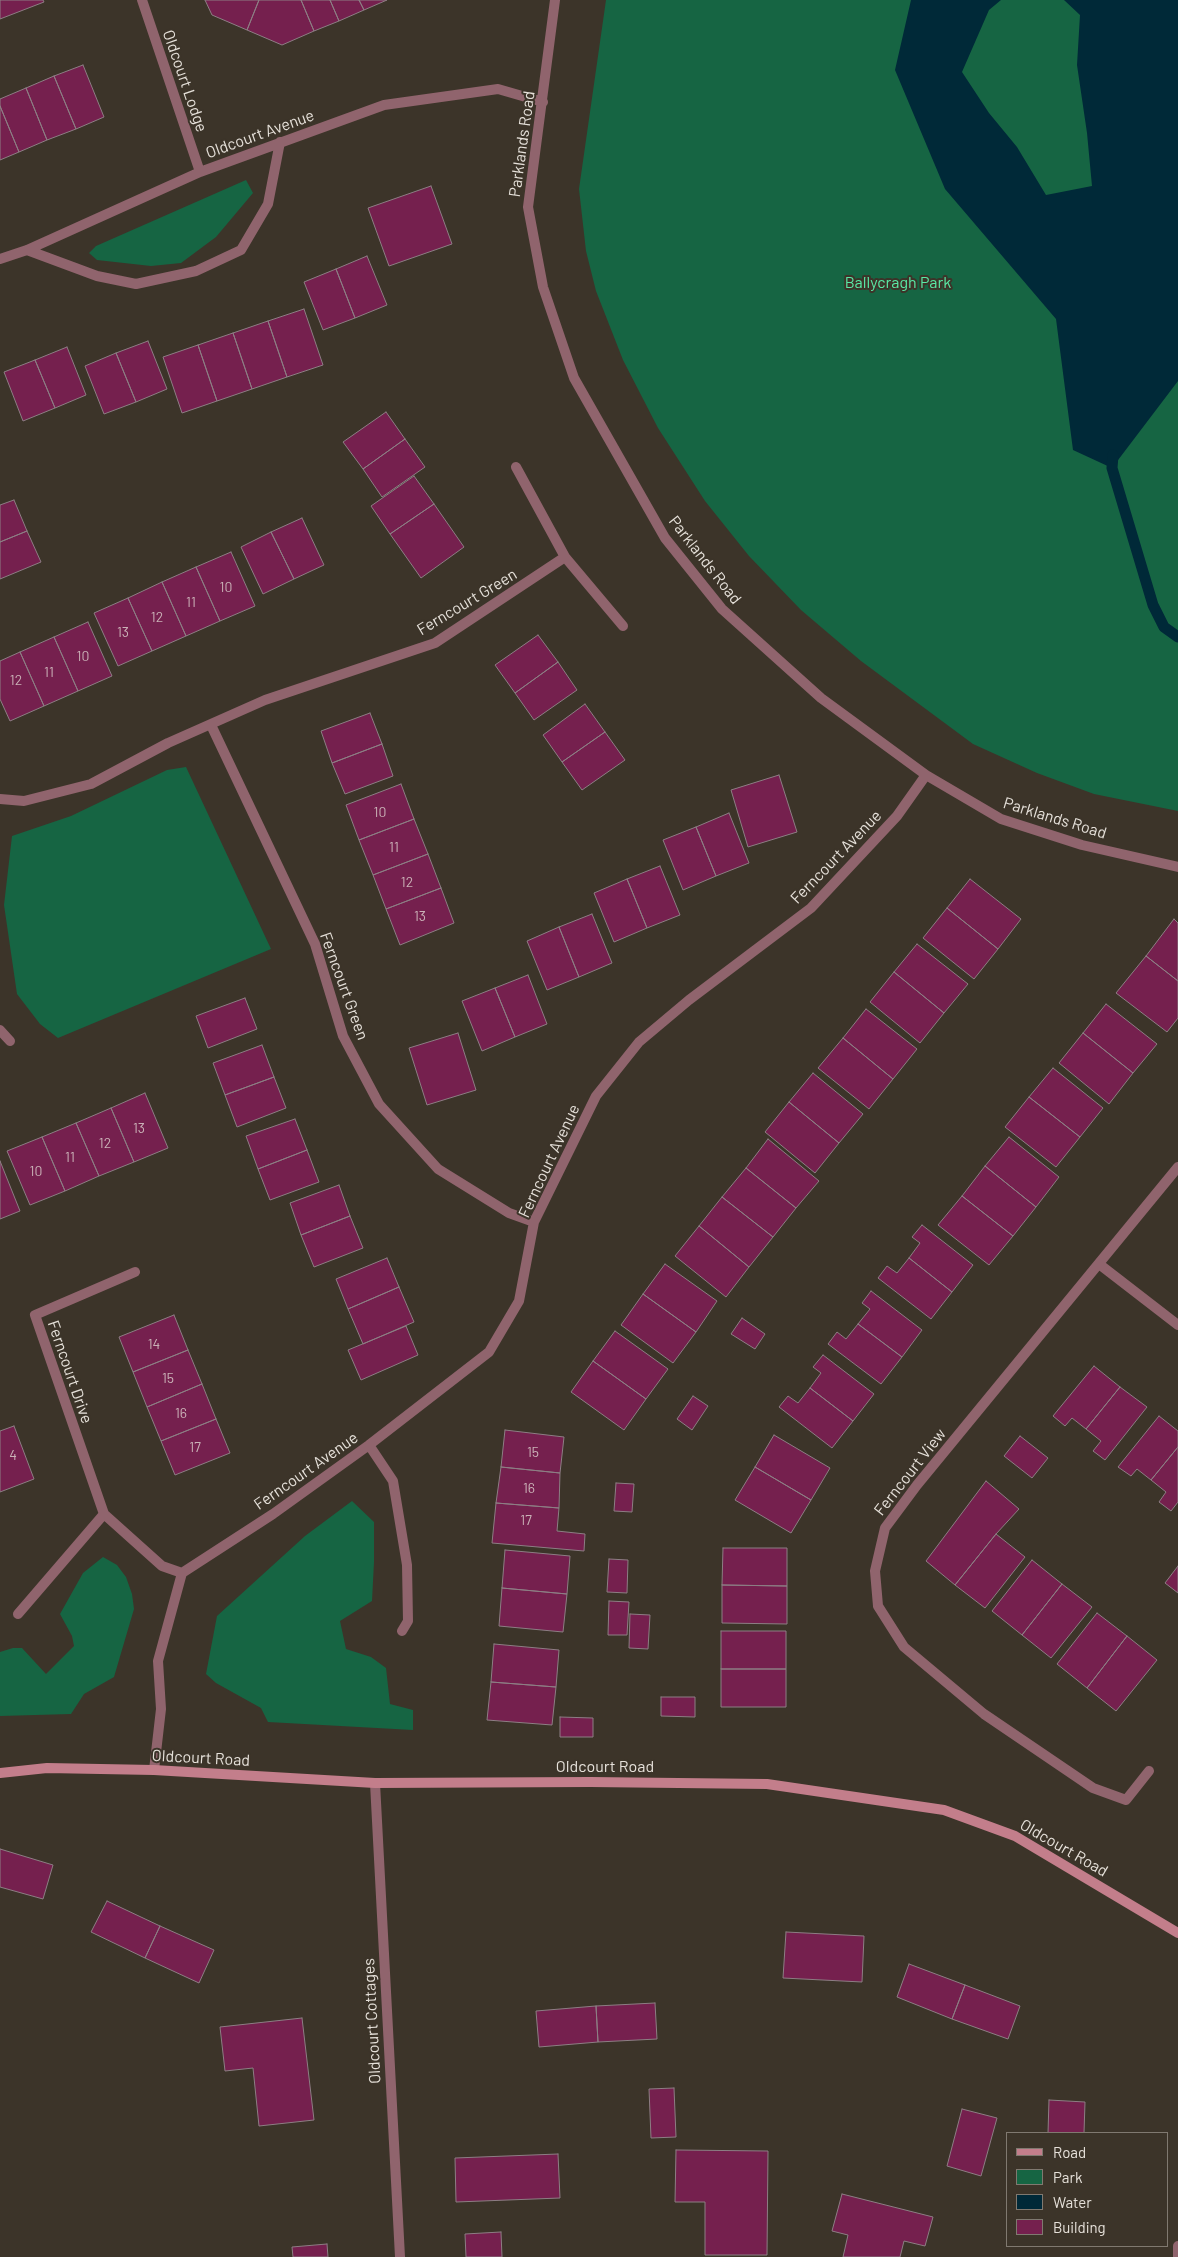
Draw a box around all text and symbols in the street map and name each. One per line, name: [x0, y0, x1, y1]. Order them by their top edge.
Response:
street label: Oldcourt Lodge: [159, 27, 211, 135]
street label: Parklands Road: [505, 90, 539, 198]
street label: Oldcourt Avenue: [203, 106, 317, 162]
park label: Ballycragh Park: [845, 273, 951, 293]
street label: Parklands Road: [665, 512, 745, 608]
street label: Ferncourt Green: [414, 565, 520, 639]
house number: 10: [220, 579, 232, 595]
house number: 11: [186, 594, 196, 610]
house number: 12: [151, 609, 163, 625]
house number: 13: [117, 624, 129, 640]
house number: 10: [77, 648, 89, 664]
house number: 11: [44, 664, 54, 680]
house number: 12: [10, 672, 22, 688]
street label: Parklands Road: [1001, 793, 1109, 843]
house number: 10: [374, 804, 386, 820]
street label: Ferncourt Avenue: [786, 806, 886, 908]
house number: 11: [389, 839, 399, 855]
house number: 12: [401, 874, 413, 890]
house number: 13: [414, 908, 426, 924]
street label: Ferncourt Green: [316, 930, 372, 1042]
street label: Ferncourt Avenue: [514, 1101, 584, 1221]
house number: 13: [133, 1120, 145, 1136]
house number: 12: [99, 1135, 111, 1151]
house number: 11: [65, 1149, 75, 1165]
house number: 10: [30, 1163, 42, 1179]
street label: Ferncourt Drive: [43, 1318, 97, 1426]
house number: 14: [148, 1336, 160, 1352]
house number: 15: [162, 1370, 174, 1386]
house number: 16: [175, 1405, 187, 1421]
street label: Ferncourt View: [870, 1425, 950, 1519]
street label: Ferncourt Avenue: [250, 1428, 362, 1514]
house number: 17: [189, 1439, 201, 1455]
house number: 15: [527, 1444, 539, 1460]
house number: 4: [9, 1447, 17, 1463]
house number: 16: [523, 1480, 535, 1496]
house number: 17: [520, 1512, 532, 1528]
street label: Oldcourt Road: [151, 1746, 251, 1770]
street label: Oldcourt Road: [556, 1757, 654, 1777]
street label: Oldcourt Road: [1017, 1815, 1111, 1881]
street label: Oldcourt Cottages: [359, 1958, 385, 2084]
legend: [1006, 2132, 1168, 2247]
text: Road: [1053, 2143, 1086, 2161]
text: Park: [1053, 2168, 1082, 2186]
text: Water: [1053, 2193, 1092, 2211]
text: Building: [1053, 2218, 1106, 2236]

